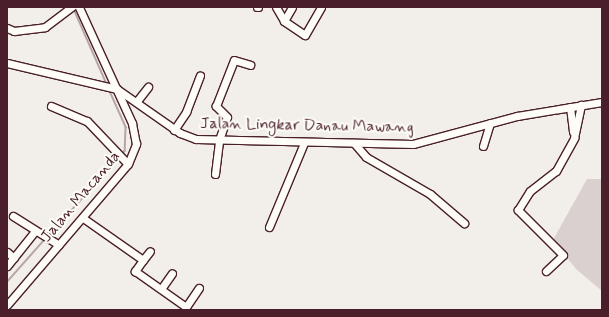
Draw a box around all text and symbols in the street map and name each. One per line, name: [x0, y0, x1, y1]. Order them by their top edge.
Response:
street label: Jalan Lingkar Danau Mawang: [201, 115, 413, 137]
street label: Jalan Macanda: [37, 148, 125, 246]

